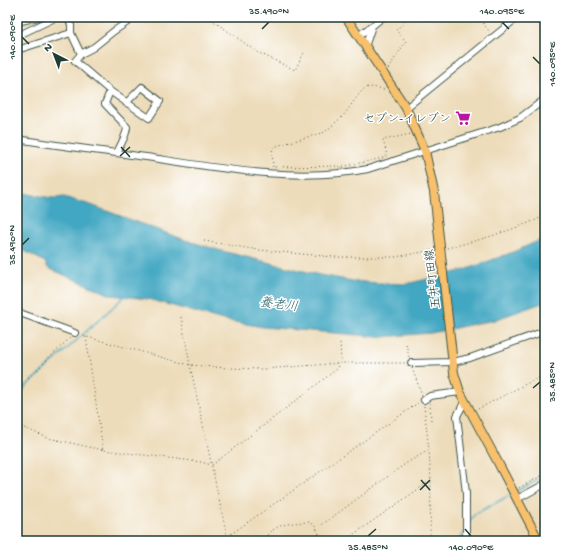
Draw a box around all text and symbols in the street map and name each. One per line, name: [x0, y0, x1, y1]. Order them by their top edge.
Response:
text: 35.490°N: [248, 6, 289, 18]
text: 140.095°E: [479, 6, 525, 18]
text: 140.090°E: [7, 14, 19, 60]
north arrow: [34, 34, 74, 74]
text: N: [42, 41, 55, 55]
text: 140.095°E: [547, 41, 559, 87]
supermarket icon: セブン-イレブン: [454, 109, 472, 127]
place label: セブン-イレブン: [363, 112, 451, 127]
text: 35.490°N: [7, 225, 19, 266]
street label: 五井町田線: [422, 248, 445, 310]
water label: 養老川: [258, 295, 299, 315]
text: 35.485°N: [547, 361, 559, 403]
text: 35.485°N: [347, 542, 389, 554]
text: 140.090°E: [448, 542, 494, 554]

